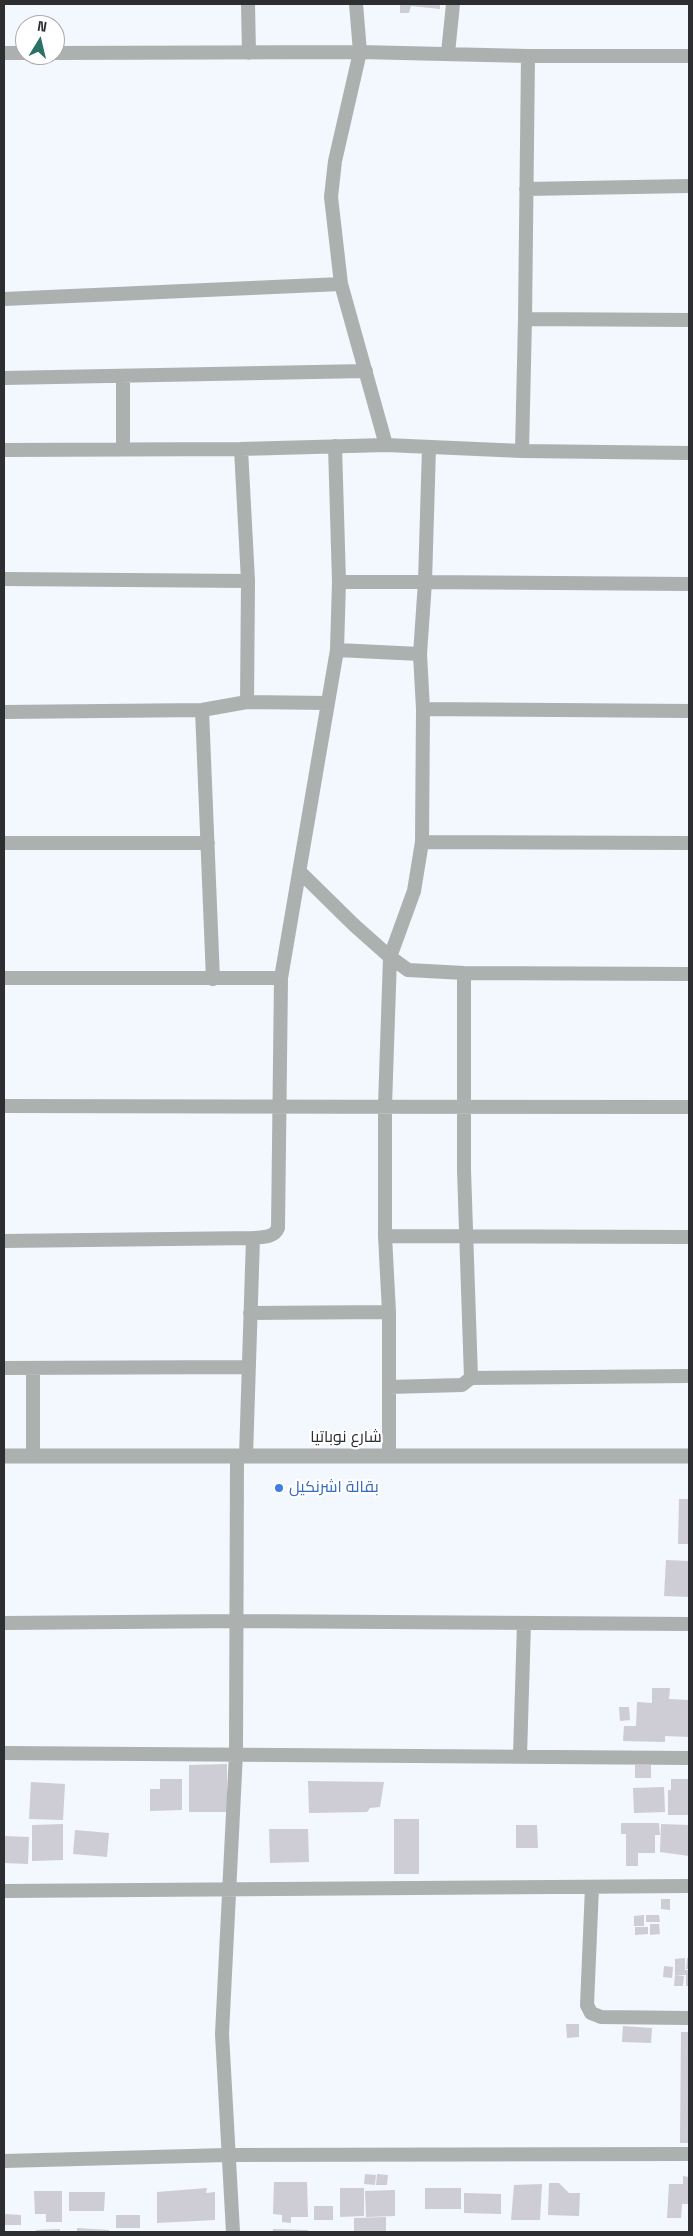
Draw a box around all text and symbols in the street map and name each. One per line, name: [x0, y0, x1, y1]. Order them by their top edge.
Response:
north arrow: [15, 15, 65, 65]
text: N: [36, 17, 48, 36]
street label: شارع نوباتيا: [310, 1428, 382, 1448]
place label: بقالة اشرنكيل: [289, 1478, 379, 1498]
marker: بقالة اشرنكيل: [273, 1482, 285, 1494]

